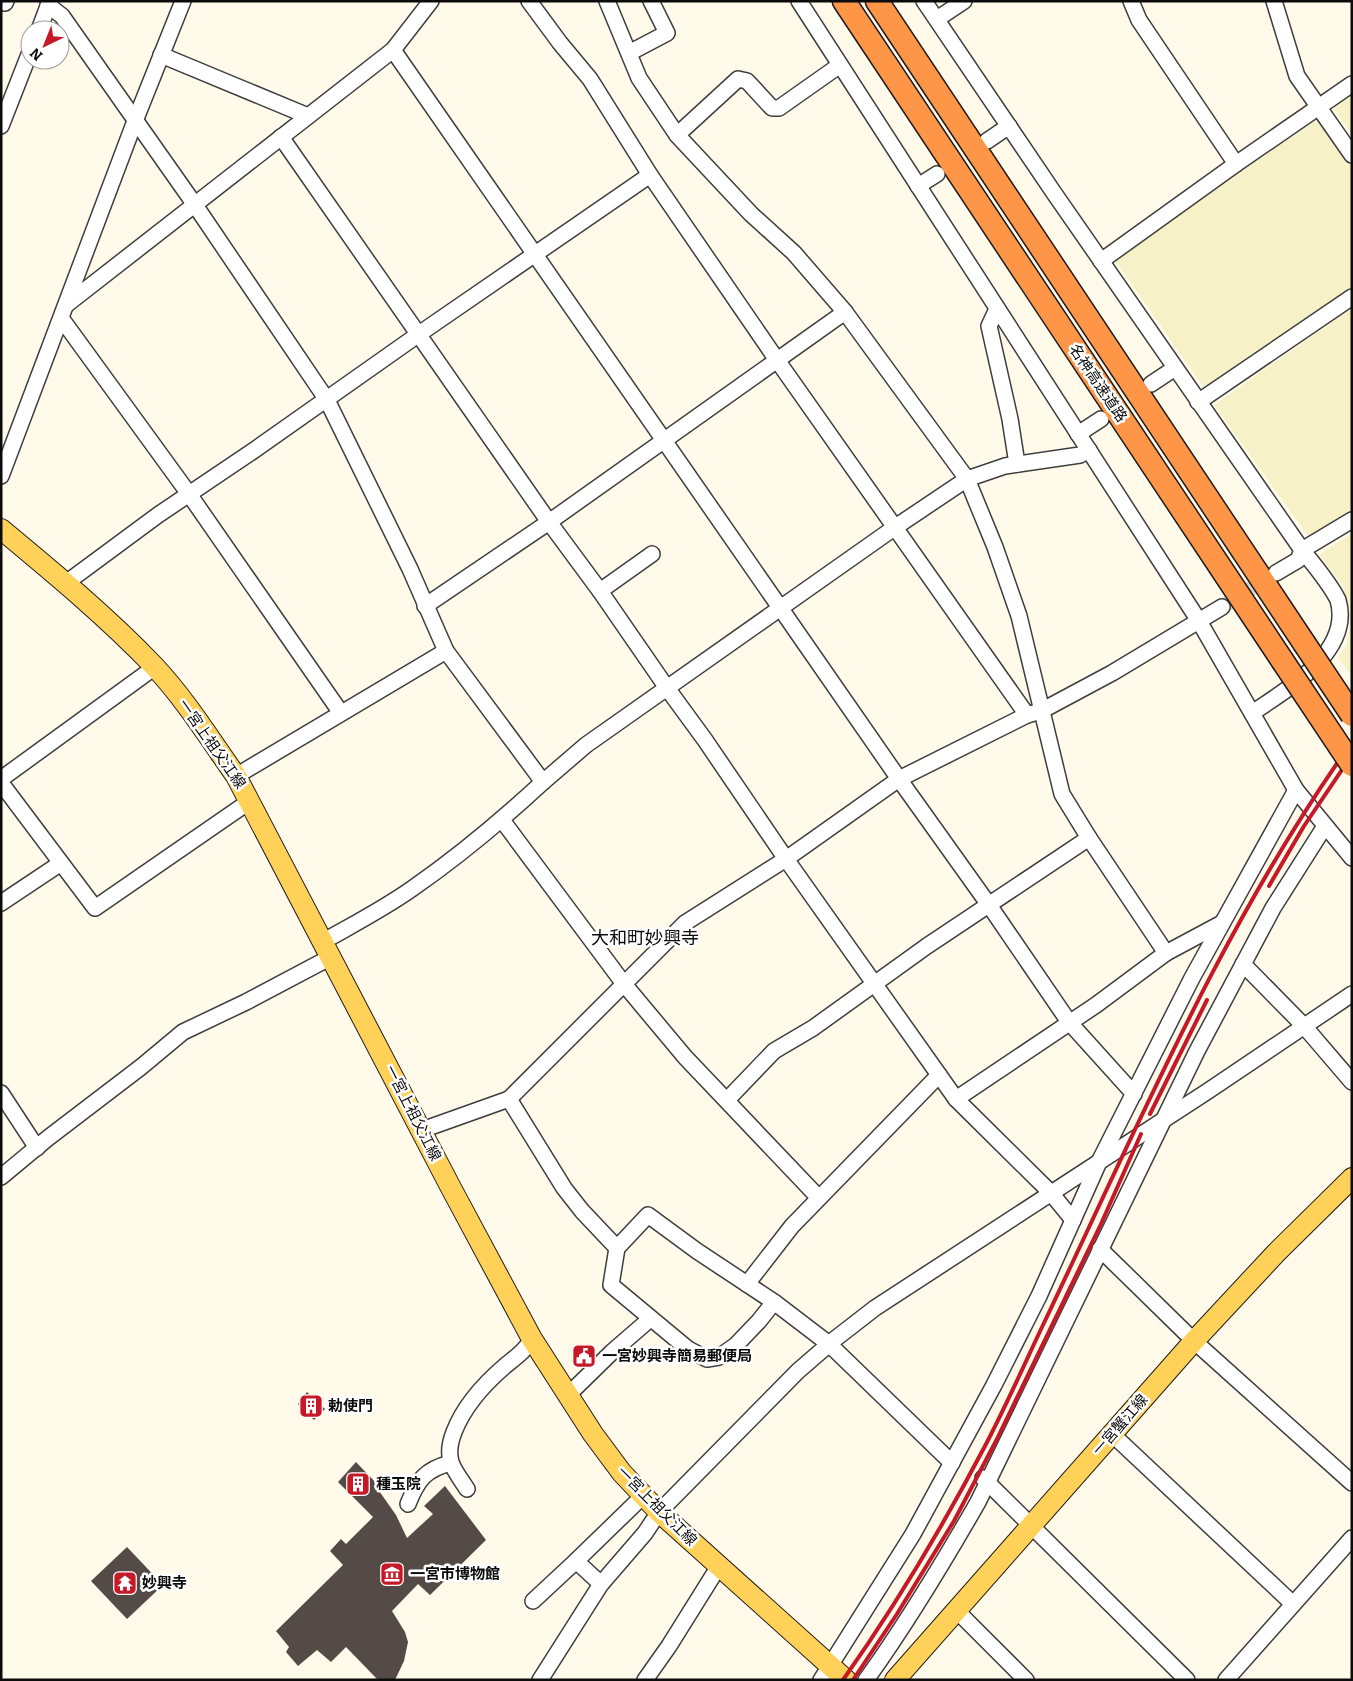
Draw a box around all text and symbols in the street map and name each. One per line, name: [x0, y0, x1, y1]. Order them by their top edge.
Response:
north arrow: [20, 20, 70, 70]
text: N: [27, 44, 46, 64]
street label: 名神高速道路: [1065, 341, 1131, 425]
street label: 一宮上祖父江線: [175, 696, 249, 792]
district label: 大和町妙興寺: [591, 927, 699, 949]
street label: 一宮上祖父江線: [381, 1062, 445, 1164]
public building icon: 一宮妙興寺簡易郵便局: [571, 1343, 597, 1369]
place label: 一宮妙興寺簡易郵便局: [602, 1347, 752, 1365]
street label: 一宮蟹江線: [1089, 1391, 1151, 1459]
building icon: 勅使門: [298, 1393, 324, 1419]
place label: 勅使門: [328, 1397, 373, 1415]
street label: 一宮上祖父江線: [614, 1463, 700, 1549]
building icon: 種玉院: [345, 1471, 371, 1497]
place label: 種玉院: [376, 1475, 421, 1493]
museum icon: 一宮市博物館: [379, 1561, 405, 1587]
place label: 一宮市博物館: [410, 1565, 500, 1583]
temple icon: 妙興寺: [112, 1570, 138, 1596]
place label: 妙興寺: [142, 1574, 187, 1592]

